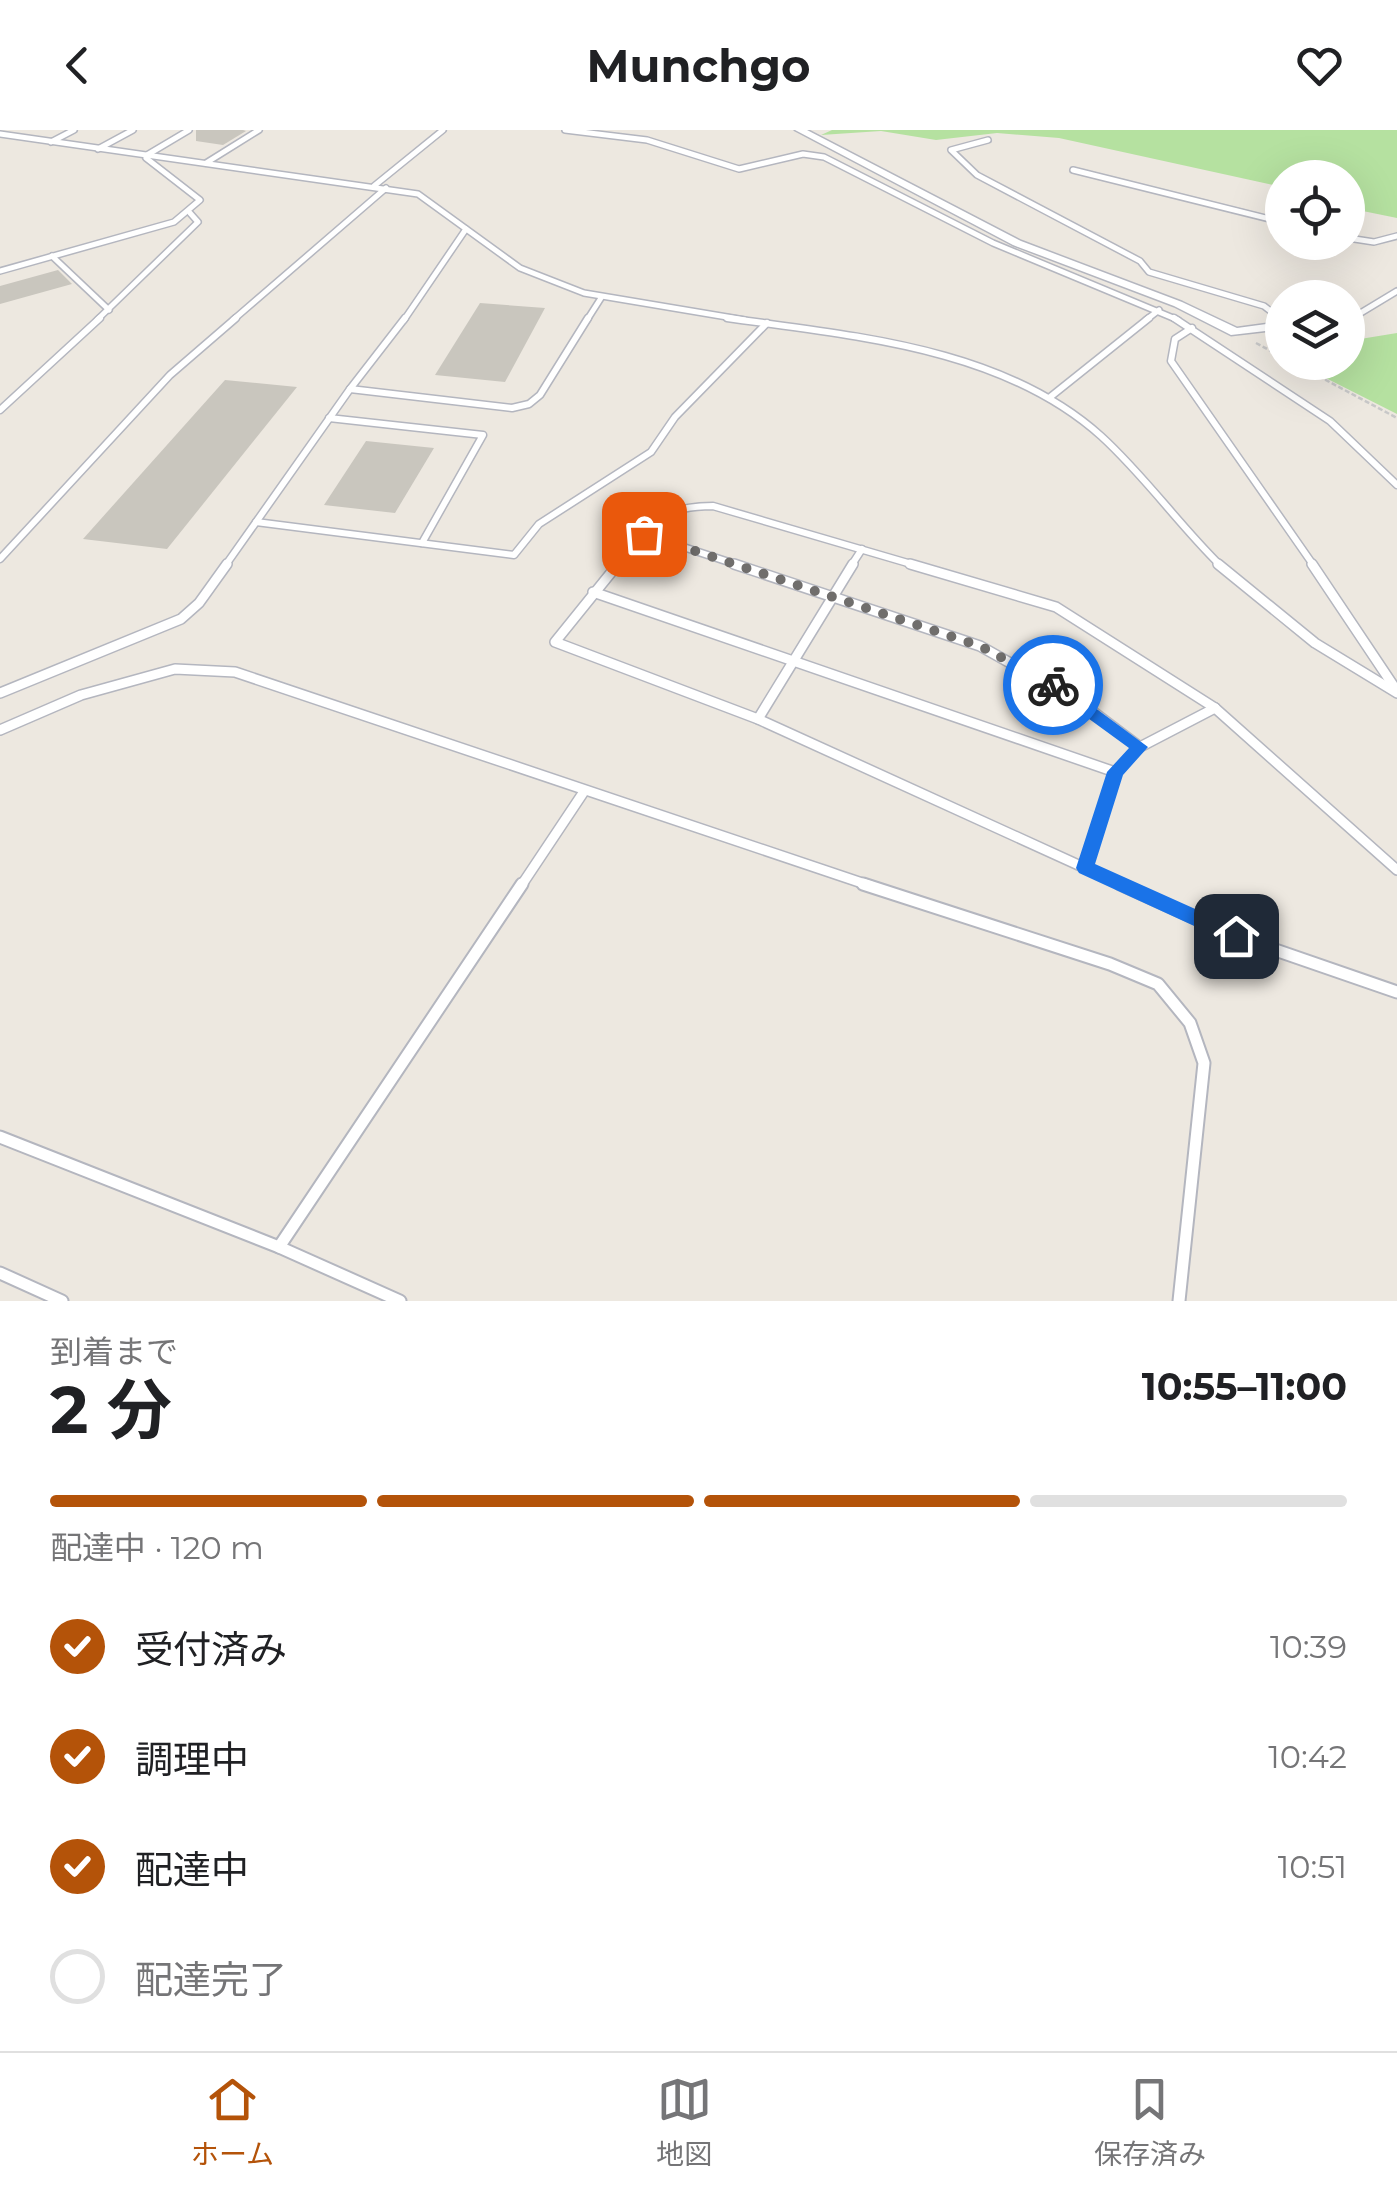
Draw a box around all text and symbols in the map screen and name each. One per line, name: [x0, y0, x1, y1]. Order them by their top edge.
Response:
icon: back: [50, 38, 105, 93]
text: Munchgo: [587, 38, 810, 93]
icon: heart: [1292, 38, 1347, 93]
map controls: [1265, 160, 1365, 380]
button: locate: [1265, 160, 1365, 260]
button: layers: [1265, 280, 1365, 380]
pin: [602, 492, 687, 577]
icon: bag: [617, 507, 672, 562]
courier: [1003, 635, 1103, 735]
icon: bike: [1026, 658, 1081, 713]
pin: [1194, 894, 1279, 979]
icon: home: [1209, 909, 1264, 964]
text: 到着まで: [50, 1332, 178, 1371]
text: 10:55–11:00: [1142, 1363, 1347, 1410]
text: 2 分: [50, 1370, 172, 1449]
text: 配達中 · 120 m: [50, 1528, 264, 1567]
icon: check: [50, 1619, 105, 1674]
text: 受付済み: [135, 1626, 287, 1673]
text: 10:39: [1270, 1627, 1347, 1666]
icon: check: [50, 1729, 105, 1784]
text: 調理中: [135, 1736, 249, 1783]
text: 10:42: [1268, 1737, 1347, 1776]
icon: check: [50, 1839, 105, 1894]
text: 配達中: [135, 1846, 249, 1893]
text: 10:51: [1278, 1847, 1347, 1886]
text: 配達完了: [135, 1956, 287, 2003]
tab: ホーム: [191, 2072, 274, 2172]
tab: 地図: [656, 2072, 712, 2172]
tab: 保存済み: [1094, 2072, 1206, 2172]

